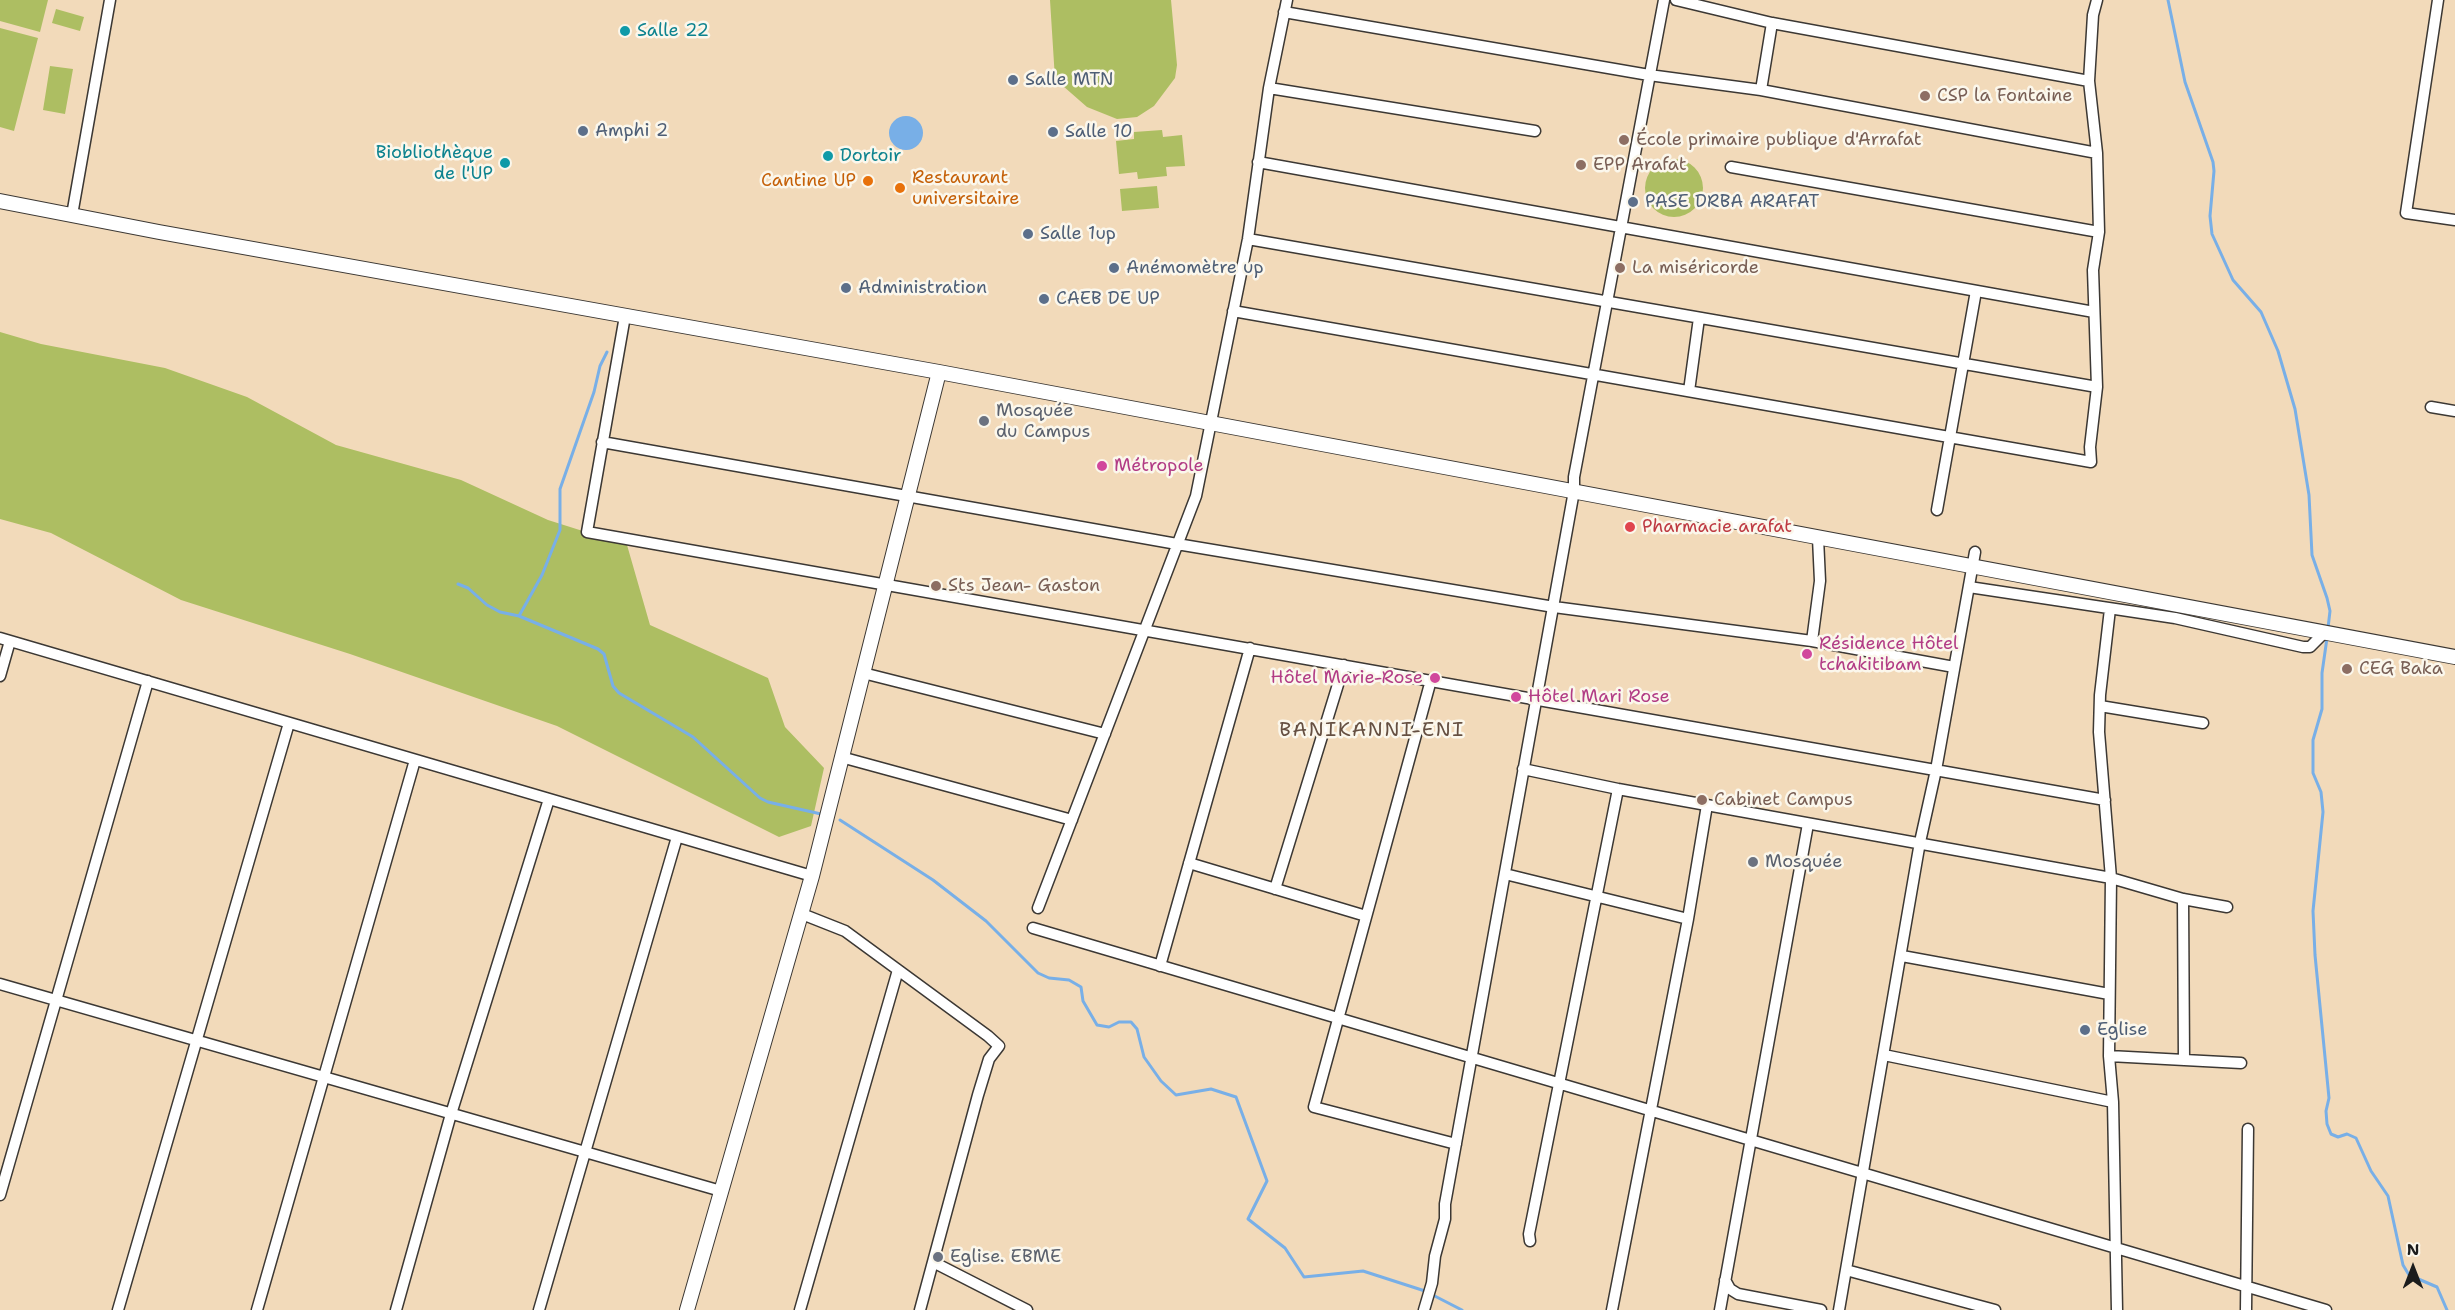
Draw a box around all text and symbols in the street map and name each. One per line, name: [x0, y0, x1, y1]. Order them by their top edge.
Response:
place label: Salle 22: [637, 20, 709, 42]
marker: Salle 22: [618, 24, 632, 38]
place label: Salle MTN: [1025, 69, 1114, 91]
marker: Salle MTN: [1006, 73, 1020, 87]
place label: CSP la Fontaine: [1937, 85, 2072, 107]
marker: CSP la Fontaine: [1918, 89, 1932, 103]
place label: Amphi 2: [595, 120, 668, 142]
place label: Salle 10: [1065, 121, 1133, 143]
marker: Amphi 2: [576, 124, 590, 138]
marker: Salle 10: [1046, 125, 1060, 139]
place label: École primaire publique d'Arrafat: [1636, 129, 1922, 151]
marker: École primaire publique d'Arrafat: [1617, 133, 1631, 147]
place label: Biobliothèque de l'UP: [376, 142, 493, 184]
place label: Dortoir: [840, 145, 902, 167]
marker: Dortoir: [821, 149, 835, 163]
place label: EPP Arafat: [1593, 154, 1687, 176]
marker: Biobliothèque de l'UP: [498, 156, 512, 170]
marker: EPP Arafat: [1574, 158, 1588, 172]
place label: Restaurant universitaire: [912, 167, 1020, 210]
place label: Cantine UP: [761, 170, 856, 192]
marker: Cantine UP: [861, 174, 875, 188]
marker: Restaurant universitaire: [893, 181, 907, 195]
place label: PASE DRBA ARAFAT: [1645, 191, 1819, 213]
marker: PASE DRBA ARAFAT: [1626, 195, 1640, 209]
place label: Salle 1up: [1040, 223, 1116, 245]
marker: Salle 1up: [1021, 227, 1035, 241]
place label: Anémomètre up: [1126, 257, 1264, 279]
place label: La miséricorde: [1632, 257, 1759, 279]
marker: Anémomètre up: [1107, 261, 1121, 275]
marker: La miséricorde: [1613, 261, 1627, 275]
place label: Administration: [858, 277, 987, 299]
marker: Administration: [839, 281, 853, 295]
place label: CAEB DE UP: [1056, 288, 1160, 310]
marker: CAEB DE UP: [1037, 292, 1051, 306]
place label: Mosquée du Campus: [996, 400, 1090, 442]
marker: Mosquée du Campus: [977, 414, 991, 428]
place label: Métropole: [1114, 455, 1204, 477]
marker: Métropole: [1095, 459, 1109, 473]
place label: Pharmacie arafat: [1642, 516, 1792, 538]
marker: Pharmacie arafat: [1623, 520, 1637, 534]
place label: Sts Jean- Gaston: [948, 575, 1100, 597]
marker: Sts Jean- Gaston: [929, 579, 943, 593]
place label: Résidence Hôtel tchakitibam: [1819, 633, 1958, 676]
marker: Résidence Hôtel tchakitibam: [1800, 647, 1814, 661]
place label: CEG Baka: [2359, 658, 2443, 680]
marker: CEG Baka: [2340, 662, 2354, 676]
place label: Hôtel Marie-Rose: [1271, 667, 1423, 689]
marker: Hôtel Marie-Rose: [1428, 671, 1442, 685]
place label: Hôtel Mari Rose: [1528, 686, 1670, 708]
marker: Hôtel Mari Rose: [1509, 690, 1523, 704]
district label: BANIKANNI-ENI: [1279, 719, 1465, 743]
place label: Cabinet Campus: [1714, 789, 1853, 811]
marker: Cabinet Campus: [1695, 793, 1709, 807]
place label: Mosquée: [1765, 851, 1842, 873]
marker: Mosquée: [1746, 855, 1760, 869]
place label: Eglise: [2097, 1019, 2147, 1041]
marker: Eglise: [2078, 1023, 2092, 1037]
north arrow: [2383, 1238, 2443, 1298]
text: N: [2407, 1239, 2419, 1260]
place label: Eglise. EBME: [950, 1246, 1061, 1268]
marker: Eglise. EBME: [931, 1250, 945, 1264]

